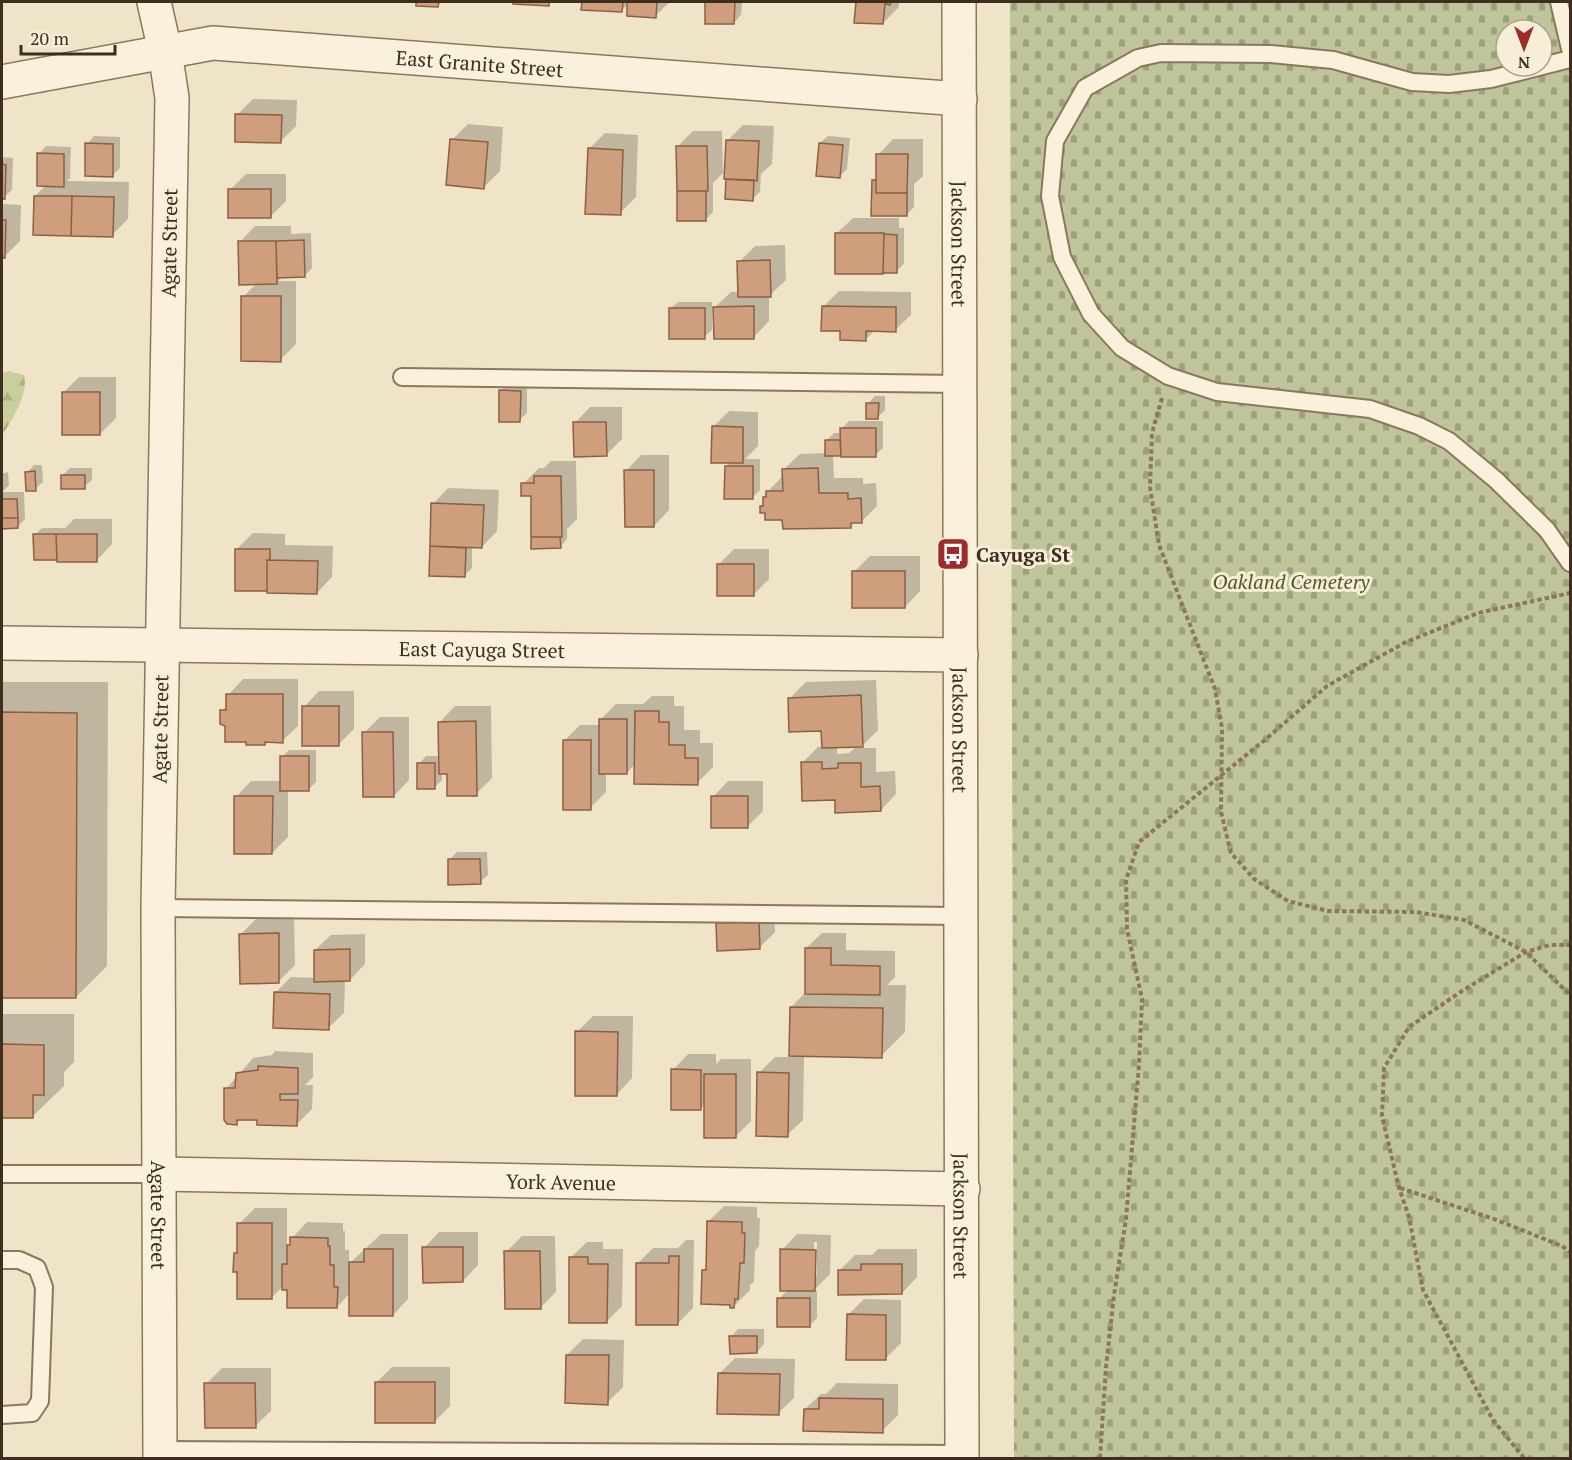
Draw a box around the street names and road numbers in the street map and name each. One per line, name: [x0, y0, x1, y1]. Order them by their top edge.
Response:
street label: East Granite Street: [395, 43, 565, 83]
street label: Jackson Street: [946, 181, 973, 308]
street label: Agate Street: [155, 188, 183, 298]
street label: East Cayuga Street: [399, 634, 566, 664]
street label: Jackson Street: [947, 667, 974, 794]
street label: Agate Street: [146, 674, 174, 784]
street label: Jackson Street: [948, 1153, 975, 1280]
street label: Agate Street: [145, 1160, 173, 1270]
street label: York Avenue: [506, 1167, 616, 1196]

